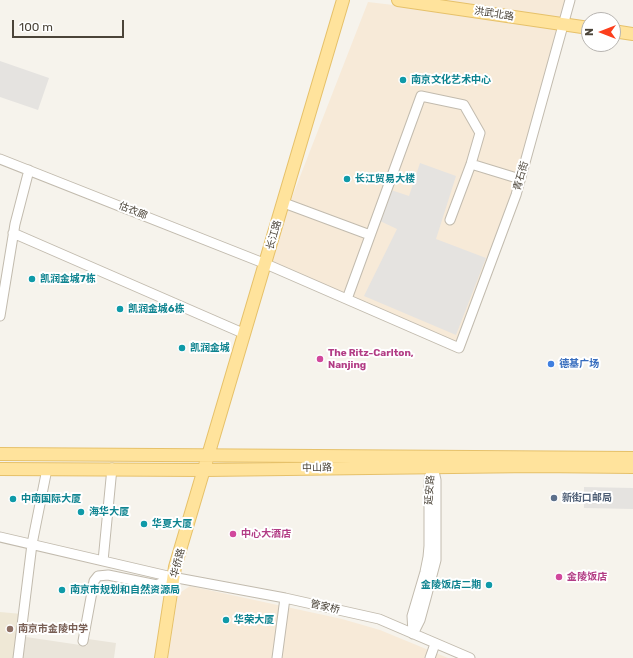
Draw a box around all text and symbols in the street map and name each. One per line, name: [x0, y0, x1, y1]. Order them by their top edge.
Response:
street label: 洪武北路: [473, 5, 515, 23]
scale bar: [14, 12, 126, 38]
north arrow: [581, 12, 621, 52]
text: 100 m: [19, 20, 53, 34]
text: N: [583, 28, 596, 36]
place label: 南京文化艺术中心: [411, 74, 491, 86]
marker: 南京文化艺术中心: [398, 75, 408, 85]
street label: 青石街: [511, 160, 531, 192]
place label: 长江贸易大楼: [355, 173, 415, 185]
marker: 长江贸易大楼: [342, 174, 352, 184]
street label: 估衣廊: [117, 200, 149, 222]
street label: 长江路: [264, 219, 284, 251]
place label: 凯润金城7栋: [40, 273, 96, 285]
marker: 凯润金城7栋: [27, 274, 37, 284]
place label: 凯润金城6栋: [128, 303, 185, 315]
marker: 凯润金城6栋: [115, 304, 125, 314]
place label: 凯润金城: [190, 342, 230, 354]
marker: 凯润金城: [177, 343, 187, 353]
place label: The Ritz-Carlton, Nanjing: [328, 347, 414, 370]
marker: The Ritz-Carlton, Nanjing: [315, 354, 325, 364]
place label: 德基广场: [559, 358, 599, 370]
marker: 德基广场: [546, 359, 556, 369]
street label: 中山路: [302, 462, 332, 474]
street label: 延安路: [423, 475, 437, 505]
place label: 新街口邮局: [562, 492, 612, 504]
place label: 中南国际大厦: [21, 493, 81, 505]
marker: 新街口邮局: [549, 493, 559, 503]
marker: 中南国际大厦: [8, 494, 18, 504]
place label: 海华大厦: [89, 506, 129, 518]
marker: 海华大厦: [76, 507, 86, 517]
place label: 华夏大厦: [152, 518, 192, 530]
marker: 华夏大厦: [139, 519, 149, 529]
place label: 中心大酒店: [241, 528, 291, 540]
marker: 中心大酒店: [228, 529, 238, 539]
street label: 华侨路: [168, 547, 188, 579]
place label: 金陵饭店: [567, 571, 607, 583]
marker: 金陵饭店: [554, 572, 564, 582]
place label: 金陵饭店二期: [421, 579, 481, 591]
marker: 金陵饭店二期: [484, 580, 494, 590]
place label: 南京市规划和自然资源局: [70, 584, 180, 596]
marker: 南京市规划和自然资源局: [57, 585, 67, 595]
street label: 管家桥: [309, 598, 341, 616]
place label: 华荣大厦: [234, 614, 274, 626]
marker: 华荣大厦: [221, 615, 231, 625]
place label: 南京市金陵中学: [18, 623, 88, 635]
marker: 南京市金陵中学: [5, 624, 15, 634]

